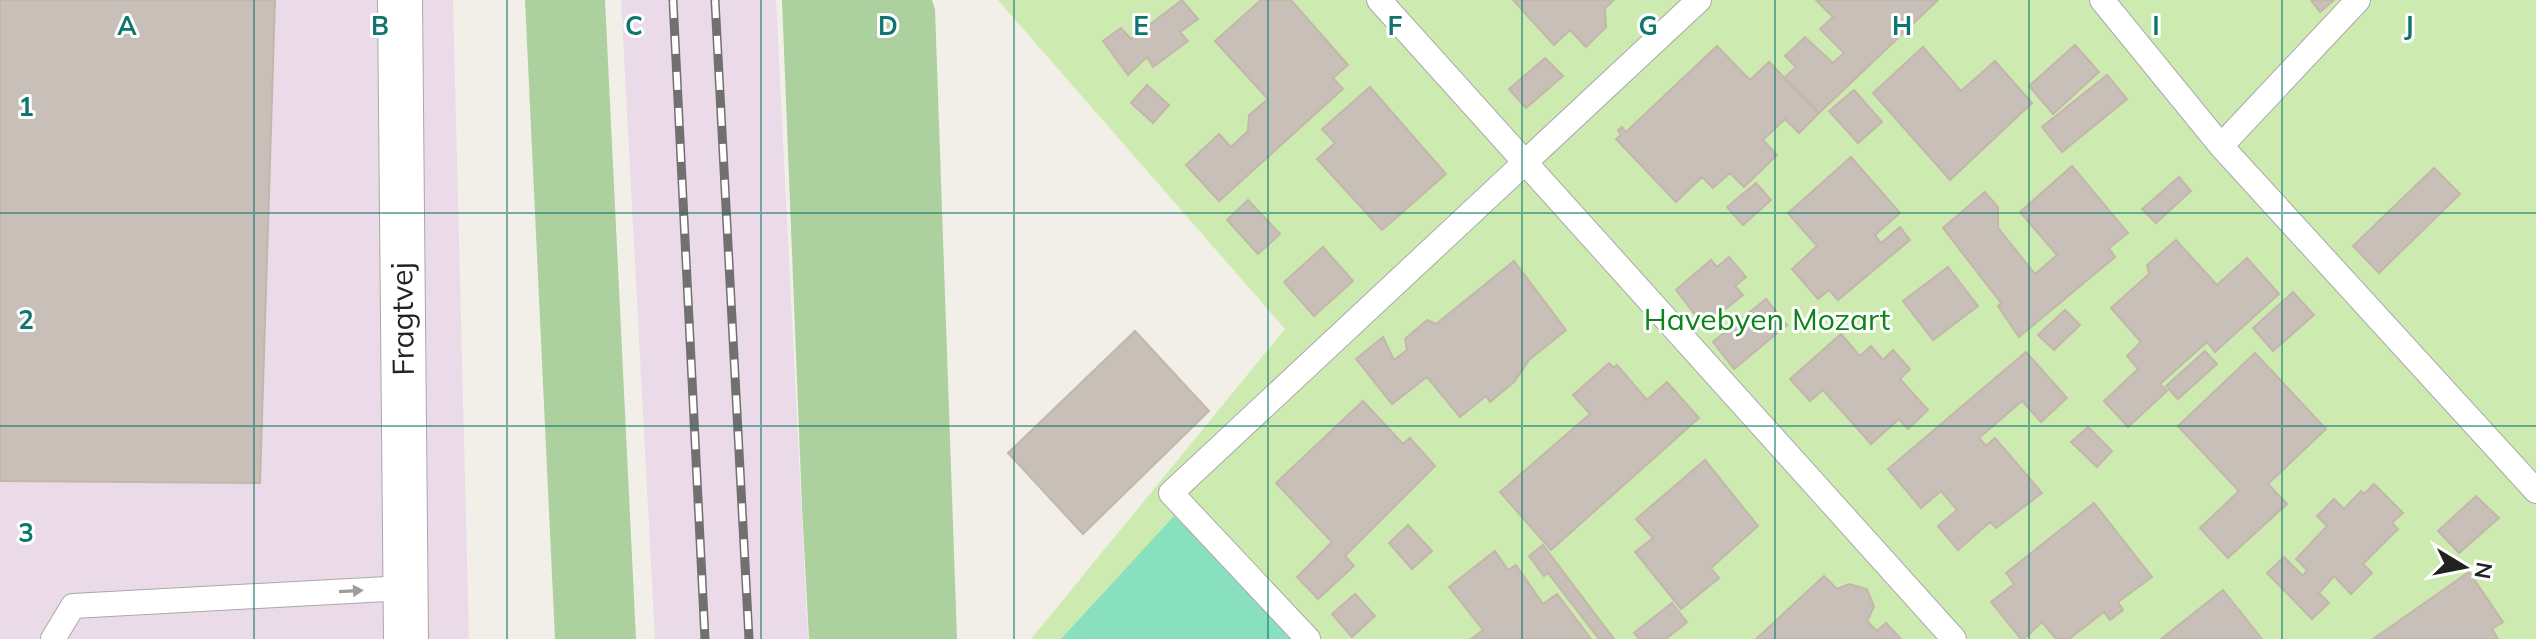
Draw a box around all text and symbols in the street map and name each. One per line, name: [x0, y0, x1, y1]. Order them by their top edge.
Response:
text: A: [117, 9, 137, 42]
text: B: [371, 9, 389, 42]
text: C: [625, 9, 643, 42]
text: D: [878, 9, 898, 42]
text: E: [1133, 9, 1149, 42]
text: F: [1388, 9, 1403, 42]
text: G: [1638, 9, 1658, 42]
text: H: [1892, 9, 1912, 42]
text: I: [2152, 9, 2160, 42]
text: J: [2404, 9, 2414, 42]
text: 1: [18, 90, 34, 123]
street label: Fragtvej: [382, 262, 422, 376]
park label: Havebyen Mozart: [1644, 300, 1890, 338]
text: 2: [18, 303, 34, 336]
text: 3: [18, 516, 34, 549]
north arrow: [2424, 527, 2504, 607]
text: N: [2468, 560, 2499, 581]
one-way arrow: [339, 584, 364, 597]

